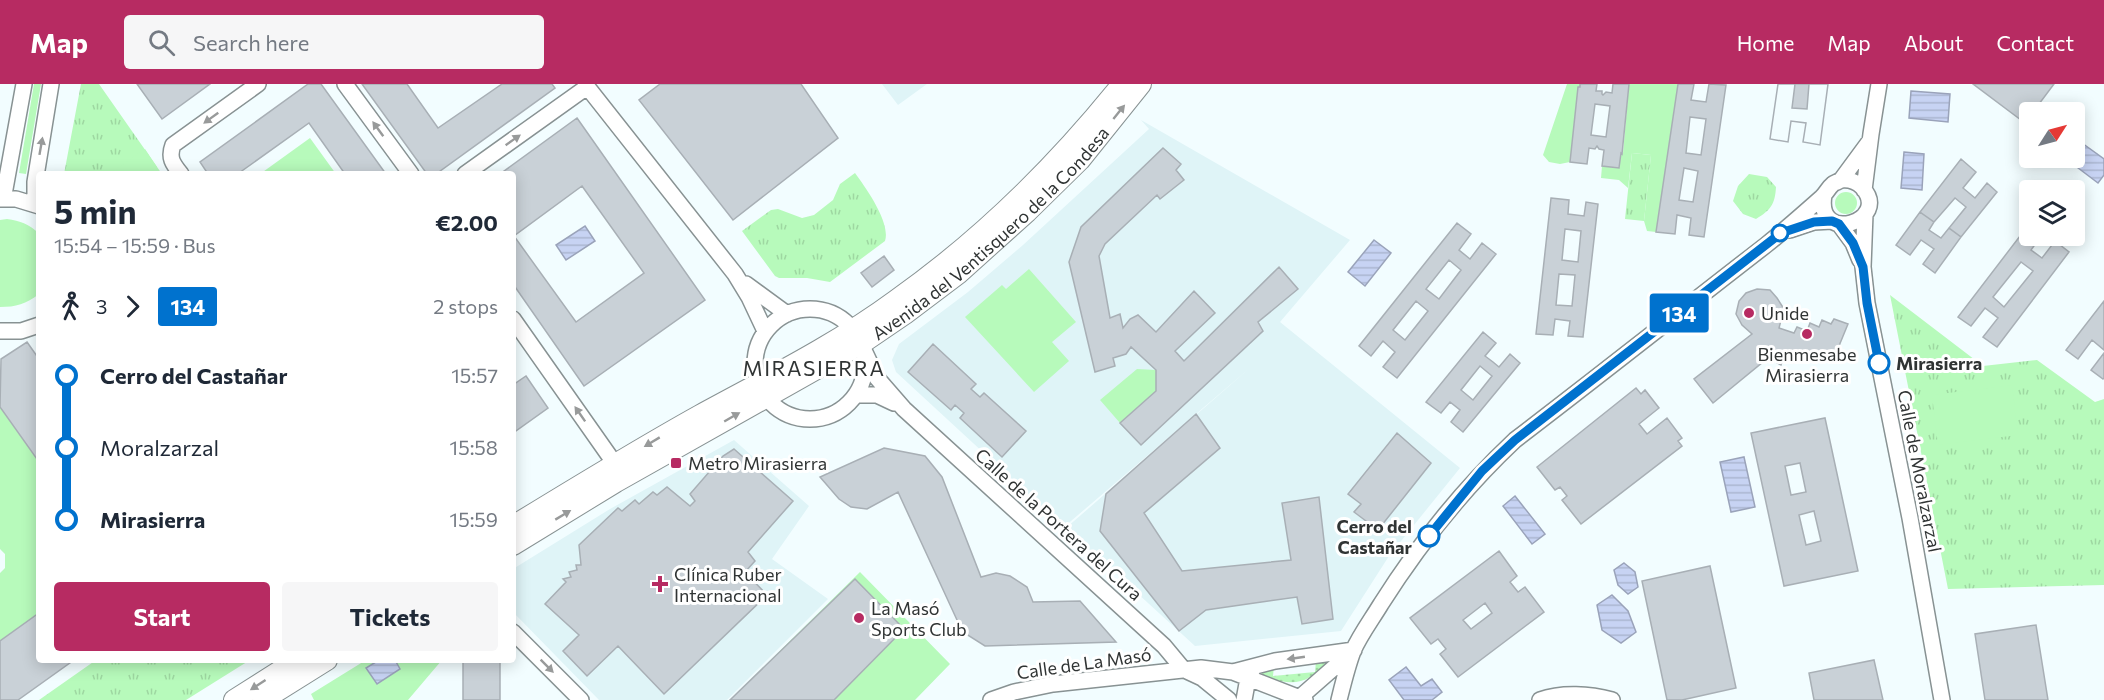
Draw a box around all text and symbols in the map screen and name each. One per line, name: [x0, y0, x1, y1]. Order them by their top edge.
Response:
search box: [124, 15, 544, 69]
text: Map: [30, 25, 88, 59]
icon: search: [145, 26, 178, 59]
text: Search here: [193, 29, 309, 56]
text: Home: [1737, 30, 1794, 55]
text: Map: [1827, 30, 1871, 55]
text: About: [1904, 30, 1963, 55]
text: Contact: [1996, 30, 2074, 55]
north arrow: [2019, 102, 2085, 168]
map controls: [2019, 102, 2085, 246]
one-way arrow: [1112, 104, 1125, 120]
one-way arrow: [203, 112, 219, 124]
one-way arrow: [372, 121, 384, 137]
street label: Avenida del Ventisquero de la Condesa: [868, 122, 1113, 344]
one-way arrow: [504, 134, 520, 146]
one-way arrow: [37, 137, 46, 156]
button: layers: [2019, 180, 2085, 246]
text: 5 min: [54, 190, 137, 231]
text: €2.00: [435, 209, 498, 236]
unlabelled marker: [1771, 224, 1789, 242]
text: 15:54 – 15:59 · Bus: [54, 233, 216, 257]
icon: walk: [54, 290, 87, 323]
icon: forward: [116, 290, 149, 323]
text: 3: [96, 294, 107, 318]
text: 134: [170, 294, 205, 319]
text: 2 stops: [433, 294, 498, 318]
line badge: 134: [1644, 294, 1714, 332]
text: 134: [1662, 301, 1696, 326]
place label: Unide: [1761, 302, 1809, 324]
marker: Unide: [1742, 306, 1756, 320]
marker: Bienmesabe Mirasierra: [1800, 327, 1814, 341]
place label: Bienmesabe Mirasierra: [1757, 343, 1857, 386]
marker: Mirasierra: [1868, 352, 1890, 374]
place label: Mirasierra: [1896, 352, 1982, 374]
district label: MIRASIERRA: [743, 355, 885, 380]
text: Cerro del Castañar: [100, 362, 288, 389]
text: 15:57: [451, 363, 498, 387]
street label: Calle de Moralzarzal: [1893, 388, 1947, 554]
one-way arrow: [574, 407, 586, 423]
one-way arrow: [724, 412, 741, 422]
text: Moralzarzal: [100, 434, 219, 461]
text: 15:58: [450, 435, 498, 459]
one-way arrow: [644, 437, 660, 448]
street label: Calle de la Portera del Cura: [971, 443, 1147, 605]
place label: Metro Mirasierra: [688, 452, 827, 474]
marker: Metro Mirasierra: [669, 456, 683, 470]
text: Mirasierra: [100, 506, 205, 533]
text: 15:59: [450, 507, 498, 531]
one-way arrow: [555, 509, 571, 520]
place label: Cerro del Castañar: [1337, 515, 1413, 558]
marker: Cerro del Castañar: [1418, 525, 1440, 547]
place label: Clínica Ruber Internacional: [674, 563, 782, 606]
marker: Clínica Ruber Internacional: [651, 575, 669, 593]
button: Start: [54, 582, 270, 651]
button: Tickets: [282, 582, 498, 651]
place label: La Masó Sports Club: [871, 597, 967, 640]
marker: La Masó Sports Club: [852, 611, 866, 625]
street label: Calle de La Masó: [1015, 643, 1153, 683]
one-way arrow: [1286, 654, 1305, 663]
one-way arrow: [540, 658, 554, 673]
one-way arrow: [250, 679, 266, 690]

